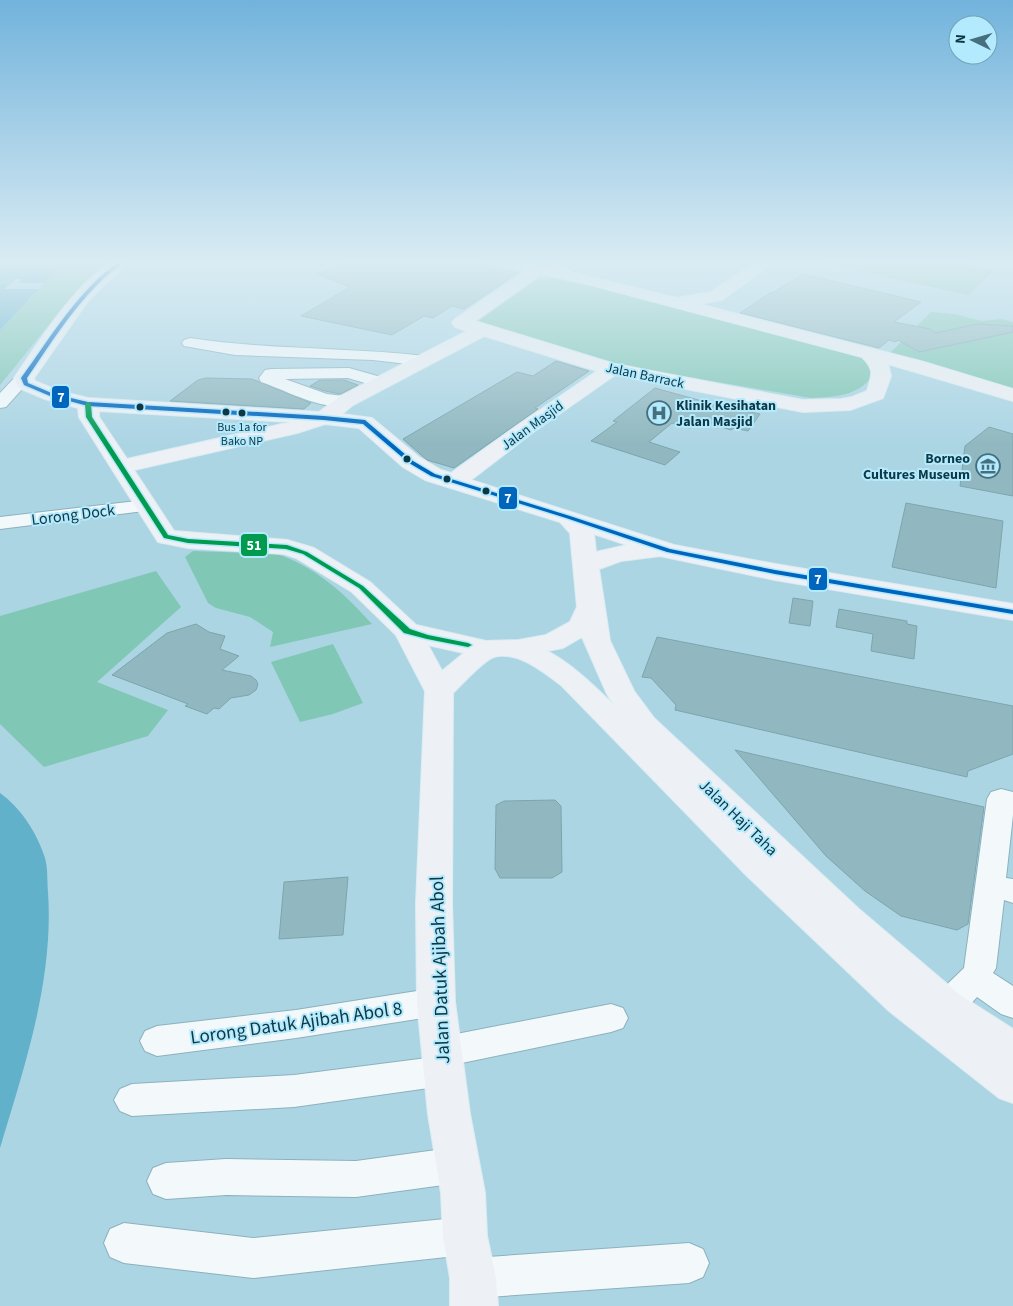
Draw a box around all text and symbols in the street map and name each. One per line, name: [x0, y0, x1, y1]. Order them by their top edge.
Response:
north arrow: [948, 15, 998, 65]
text: N: [951, 33, 971, 44]
street label: Jalan Barrack: [604, 358, 686, 394]
line badge: 7: [51, 385, 70, 409]
text: 7: [57, 388, 65, 408]
street label: Jalan Masjid: [497, 396, 568, 455]
place label: Klinik Kesihatan Jalan Masjid: [676, 396, 776, 432]
hospital icon: Klinik Kesihatan Jalan Masjid: [646, 400, 672, 426]
unlabelled marker: [135, 402, 145, 412]
unlabelled marker: [221, 407, 231, 417]
marker: Bus 1a for Bako NP: [237, 408, 247, 418]
place label: Bus 1a for Bako NP: [217, 419, 268, 450]
place label: Borneo Cultures Museum: [863, 449, 970, 485]
museum icon: Borneo Cultures Museum: [975, 453, 1001, 479]
unlabelled marker: [402, 454, 412, 464]
unlabelled marker: [442, 474, 452, 484]
unlabelled marker: [481, 486, 491, 496]
line badge: 7: [498, 486, 518, 510]
text: 7: [504, 489, 512, 509]
street label: Lorong Dock: [30, 499, 116, 531]
line badge: 51: [240, 533, 268, 557]
text: 51: [247, 536, 261, 556]
line badge: 7: [808, 567, 828, 591]
text: 7: [814, 570, 822, 590]
street label: Jalan Haji Taha: [694, 774, 783, 861]
street label: Jalan Datuk Ajibah Abol: [424, 875, 457, 1064]
street label: Lorong Datuk Ajibah Abol 8: [189, 995, 404, 1052]

